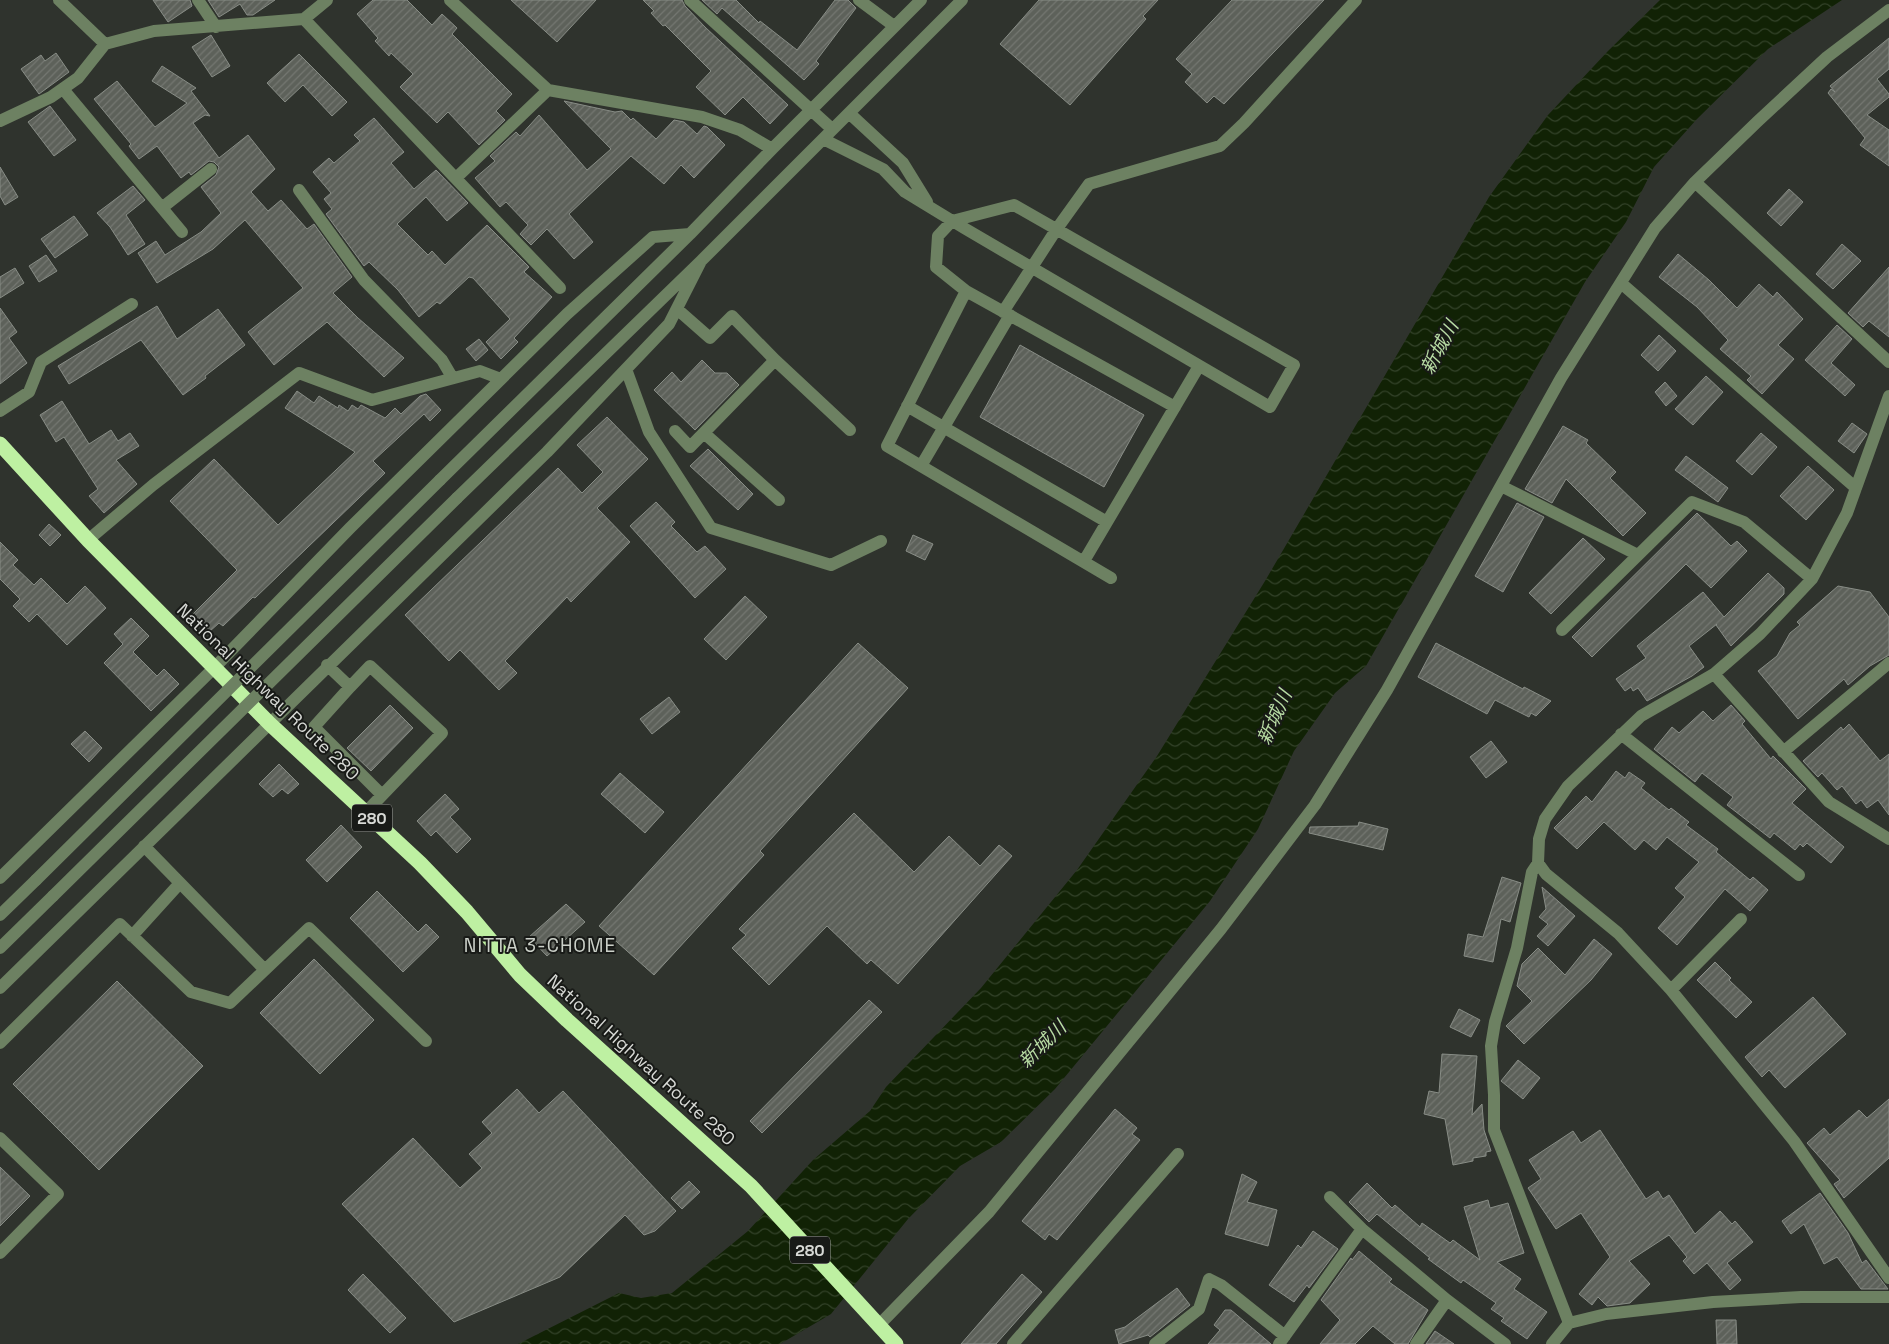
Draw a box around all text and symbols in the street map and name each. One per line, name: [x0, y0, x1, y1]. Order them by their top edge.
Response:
water label: 新城川: [1415, 314, 1465, 378]
street label: National Highway Route 280: [172, 598, 364, 785]
water label: 新城川: [1251, 684, 1298, 748]
road number: 280: [352, 804, 392, 831]
district label: NITTA 3-CHOME: [464, 933, 616, 958]
street label: National Highway Route 280: [543, 969, 740, 1150]
water label: 新城川: [1013, 1014, 1073, 1073]
road number: 280: [790, 1236, 830, 1264]

